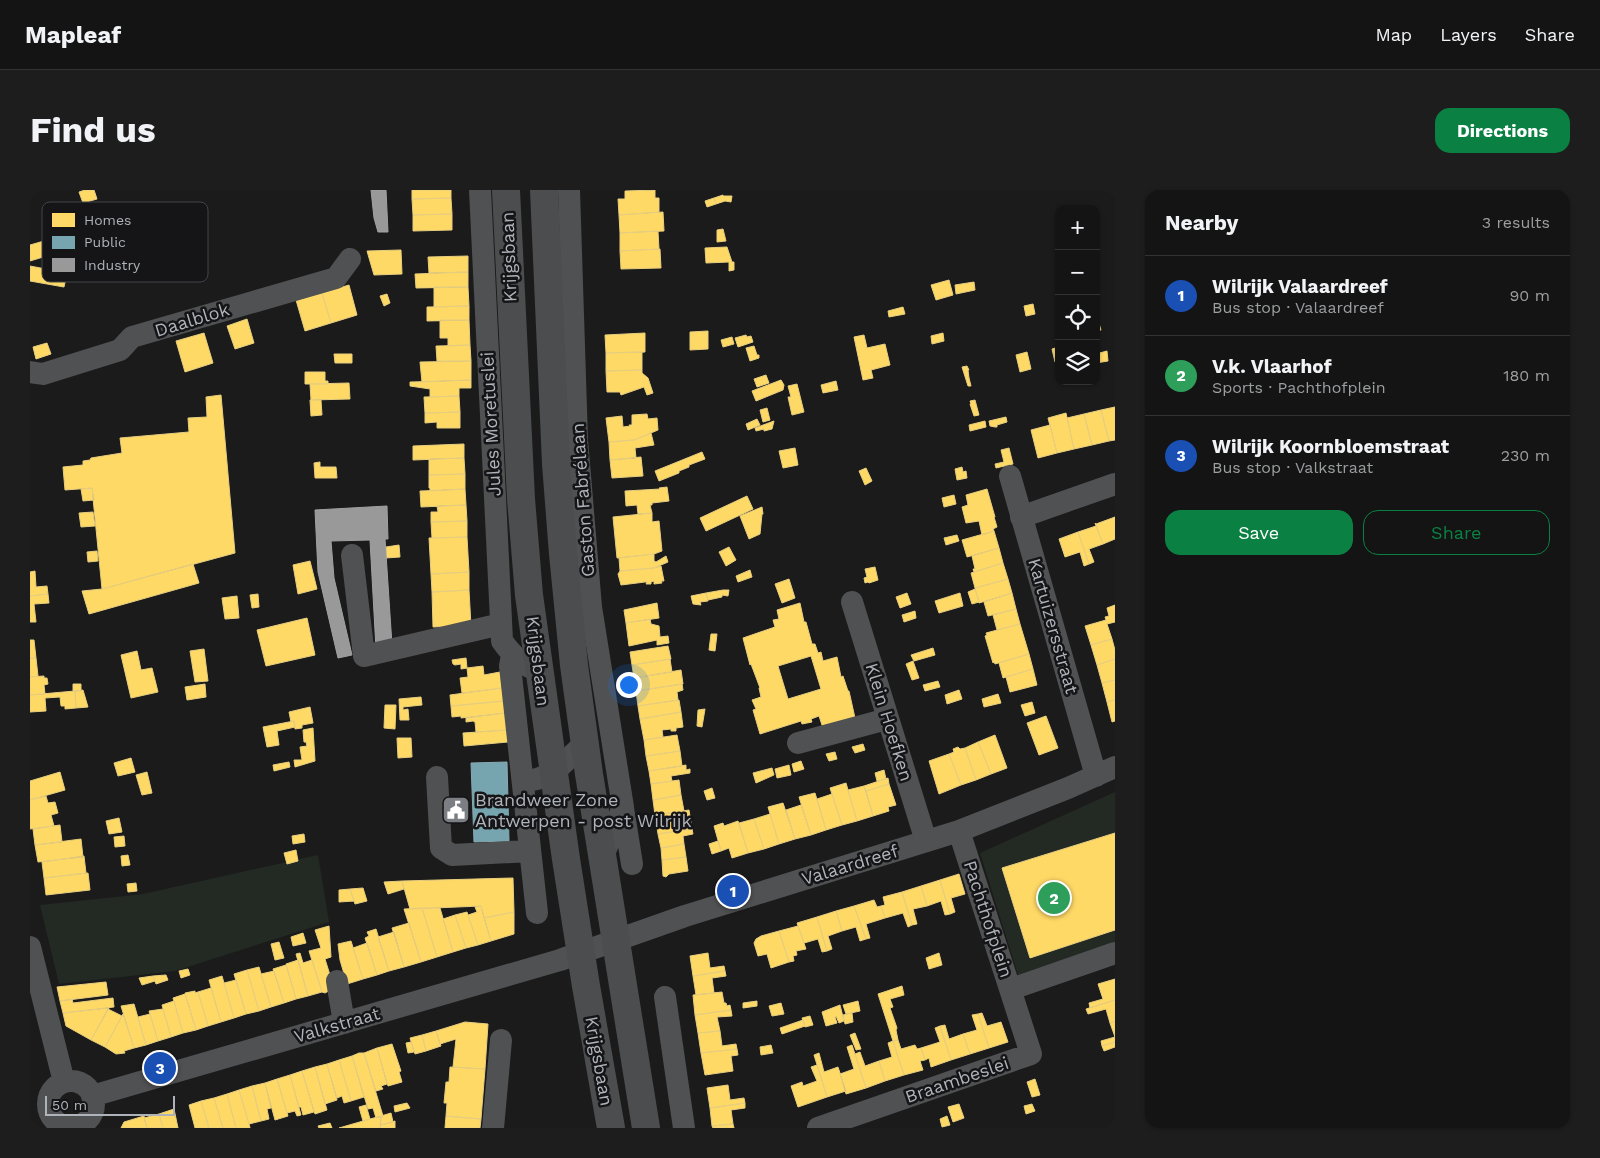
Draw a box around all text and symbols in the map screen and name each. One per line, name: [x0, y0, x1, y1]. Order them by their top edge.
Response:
text: Mapleaf: [25, 21, 121, 49]
text: Map: [1375, 24, 1412, 45]
text: Layers: [1440, 24, 1497, 45]
text: Share: [1525, 24, 1575, 45]
button: Directions: [1435, 108, 1570, 153]
text: Find us: [30, 109, 156, 151]
legend: [42, 202, 208, 282]
map controls: [1055, 205, 1100, 385]
button: +: [1055, 205, 1100, 250]
text: Nearby: [1165, 210, 1238, 235]
street label: Krijgsbaan: [496, 211, 521, 303]
text: Homes: [84, 212, 131, 228]
text: 3 results: [1482, 213, 1550, 232]
text: Public: [84, 234, 126, 250]
button: −: [1055, 250, 1100, 295]
text: Industry: [84, 257, 141, 273]
text: Wilrijk Valaardreef: [1212, 275, 1388, 298]
text: 1: [1178, 286, 1184, 305]
text: 90 m: [1509, 286, 1550, 305]
button: locate: [1055, 295, 1100, 340]
street label: Daalblok: [152, 298, 232, 341]
text: Bus stop · Valaardreef: [1212, 298, 1384, 317]
button: layers: [1055, 340, 1100, 385]
street label: Jules Moretuslei: [476, 351, 505, 497]
text: V.k. Vlaarhof: [1212, 355, 1332, 378]
text: 2: [1176, 366, 1186, 385]
text: 180 m: [1503, 366, 1550, 385]
text: Sports · Pachthofplein: [1212, 378, 1386, 397]
street label: Gaston Fabrélaan: [567, 422, 598, 578]
text: Wilrijk Koornbloemstraat: [1212, 435, 1449, 458]
text: 3: [1176, 446, 1186, 465]
text: 230 m: [1501, 446, 1550, 465]
text: Bus stop · Valkstraat: [1212, 458, 1373, 477]
button: Save: [1165, 510, 1353, 555]
button: Share: [1363, 510, 1550, 555]
street label: Kartuizersstraat: [1024, 556, 1083, 696]
street label: Krijgsbaan: [523, 615, 554, 707]
street label: Klein Hoefken: [862, 660, 917, 783]
your location: [616, 672, 642, 698]
place label: Brandweer Zone Antwerpen - post Wilrijk: [475, 789, 692, 831]
public building icon: Brandweer Zone Antwerpen - post Wilrijk: [441, 795, 471, 825]
street label: Valaardreef: [799, 840, 901, 889]
street label: Pachthofplein: [960, 858, 1017, 980]
pin: 1: [717, 872, 749, 910]
pin: 2: [1038, 879, 1070, 917]
street label: Valkstraat: [292, 1002, 382, 1047]
street label: Krijgsbaan: [581, 1014, 618, 1107]
pin: 3: [144, 1049, 176, 1087]
street label: Braambeslei: [902, 1052, 1011, 1107]
scale bar: [45, 1093, 175, 1116]
text: 50 m: [52, 1097, 87, 1113]

